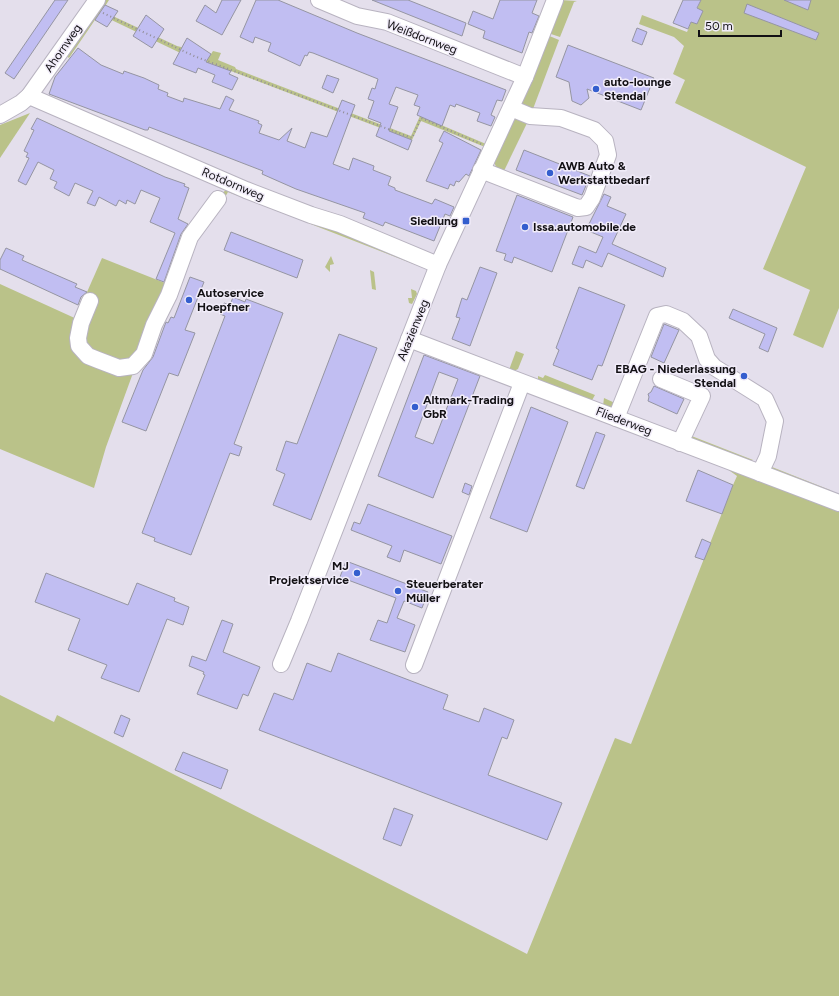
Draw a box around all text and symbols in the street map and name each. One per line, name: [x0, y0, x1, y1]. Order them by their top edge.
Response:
scale bar: [699, 12, 781, 38]
street label: Weißdornweg: [385, 17, 459, 57]
text: 50 m: [705, 19, 733, 33]
street label: Ahornweg: [41, 21, 85, 75]
place label: auto-lounge Stendal: [604, 75, 672, 103]
marker: auto-lounge Stendal: [591, 84, 601, 94]
place label: AWB Auto & Werkstattbedarf: [558, 159, 650, 187]
street label: Rotdornweg: [200, 165, 266, 203]
marker: AWB Auto & Werkstattbedarf: [545, 168, 555, 178]
place label: Siedlung: [410, 214, 458, 228]
marker: Siedlung: [461, 216, 471, 226]
place label: Issa.automobile.de: [533, 220, 636, 234]
marker: Issa.automobile.de: [520, 222, 530, 232]
place label: Autoservice Hoepfner: [197, 286, 264, 314]
marker: Autoservice Hoepfner: [184, 295, 194, 305]
street label: Akazienweg: [394, 297, 432, 363]
place label: EBAG - Niederlassung Stendal: [615, 362, 736, 390]
marker: EBAG - Niederlassung Stendal: [739, 371, 749, 381]
place label: Altmark-Trading GbR: [423, 393, 514, 421]
marker: Altmark-Trading GbR: [410, 402, 420, 412]
street label: Fliederweg: [594, 404, 654, 438]
place label: MJ Projektservice: [269, 559, 349, 587]
marker: MJ Projektservice: [352, 568, 362, 578]
place label: Steuerberater Müller: [406, 577, 484, 605]
marker: Steuerberater Müller: [393, 586, 403, 596]

